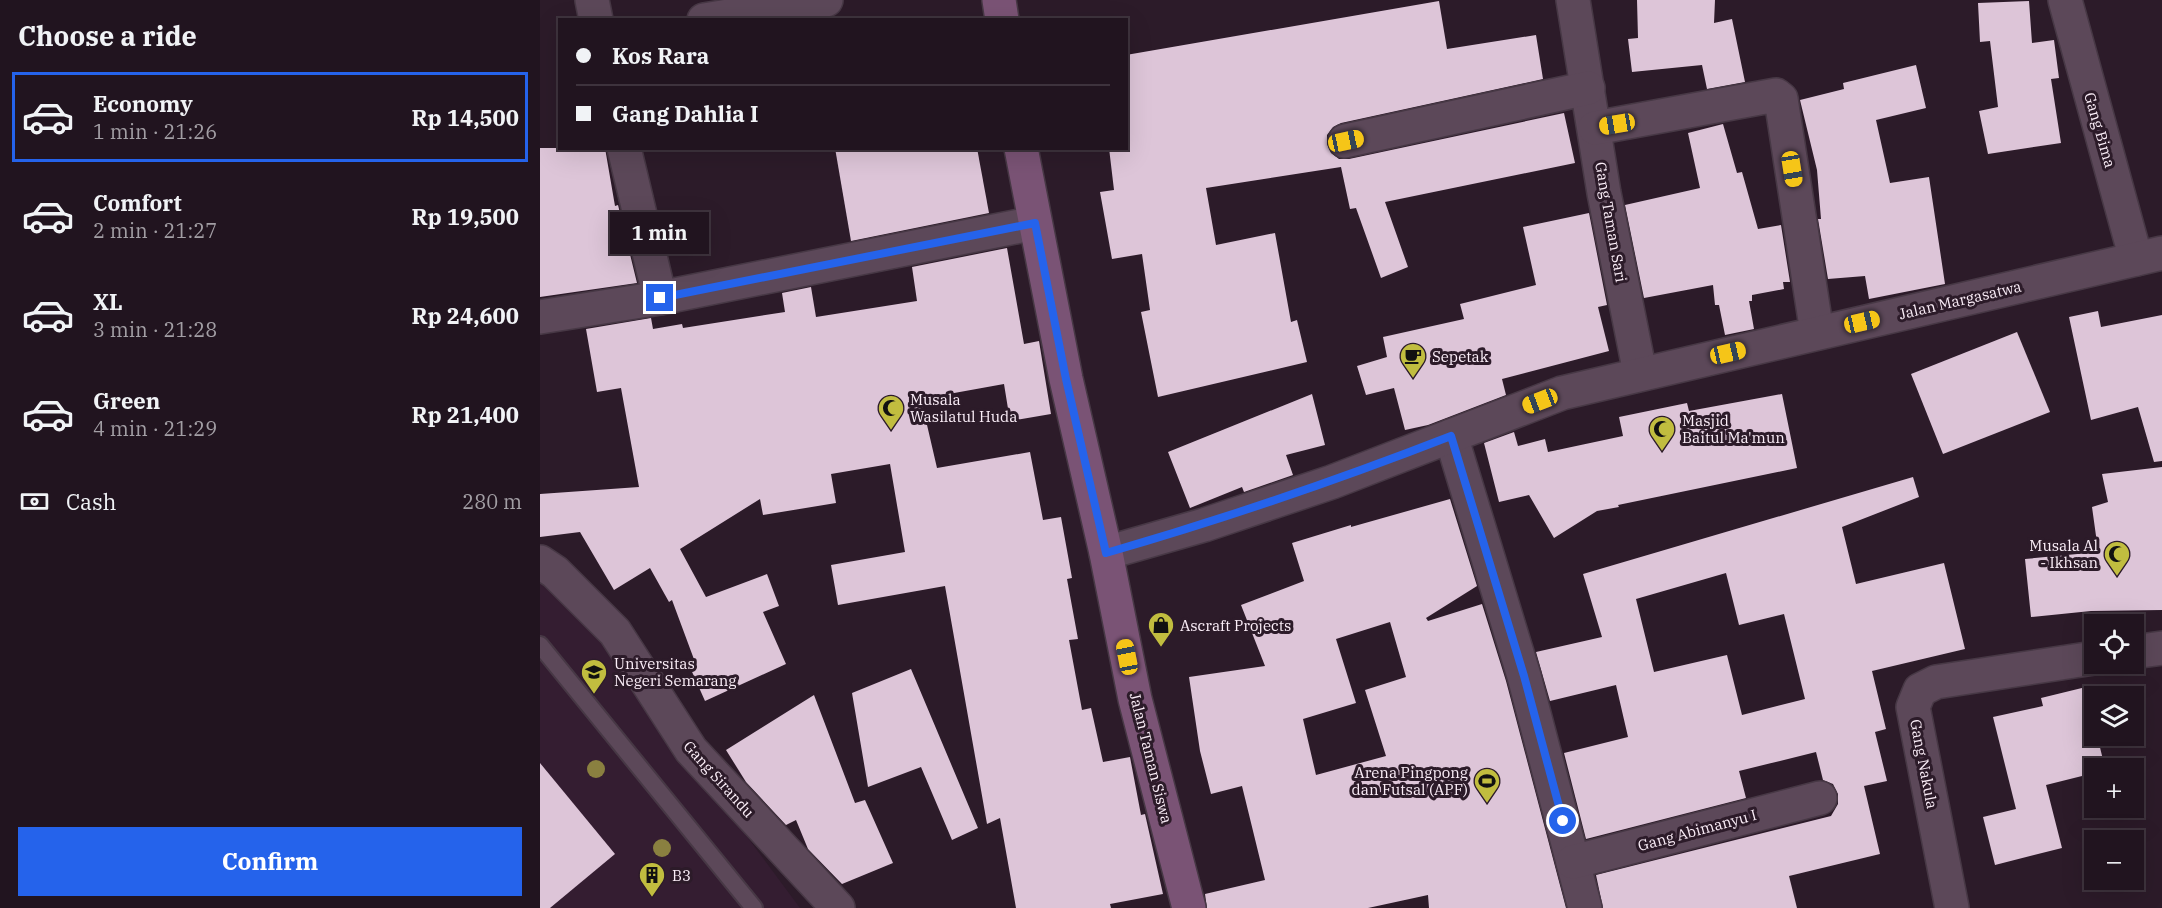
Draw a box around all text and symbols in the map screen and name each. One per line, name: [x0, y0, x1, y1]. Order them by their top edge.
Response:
text: Choose a ride: [18, 18, 197, 53]
text: Kos Rara: [612, 41, 709, 70]
text: Economy: [93, 89, 193, 118]
icon: car: [21, 90, 75, 144]
street label: Gang Bima: [2080, 90, 2120, 170]
text: Gang Dahlia I: [612, 99, 758, 128]
text: Rp 14,500: [412, 103, 519, 132]
car: [1598, 112, 1636, 136]
text: 1 min · 21:26: [93, 118, 217, 145]
car: [1327, 128, 1365, 154]
car: [1780, 150, 1804, 188]
street label: Gang Taman Sari: [1591, 160, 1631, 284]
text: Comfort: [93, 188, 182, 217]
icon: car: [21, 189, 75, 243]
text: Rp 19,500: [412, 202, 519, 231]
callout: 1 min: [610, 211, 710, 253]
text: 2 min · 21:27: [93, 217, 217, 244]
text: 1 min: [632, 219, 688, 246]
street label: Jalan Margasatwa: [1897, 277, 2023, 323]
route end: [646, 284, 673, 311]
text: XL: [93, 287, 123, 316]
icon: car: [21, 288, 75, 342]
text: Rp 24,600: [412, 301, 519, 330]
car: [1842, 309, 1882, 335]
text: 3 min · 21:28: [93, 316, 217, 343]
car: [1708, 340, 1748, 366]
cafe icon: Sepetak: [1398, 341, 1428, 379]
place label: Sepetak: [1432, 347, 1489, 366]
text: Green: [93, 386, 160, 415]
car: [1520, 386, 1560, 416]
icon: car: [21, 387, 75, 441]
place label: Musala Wasilatul Huda: [910, 390, 1017, 426]
mosque icon: Musala Wasilatul Huda: [876, 393, 906, 431]
text: Rp 21,400: [412, 400, 519, 429]
place label: Masjid Baitul Ma'mun: [1682, 411, 1785, 447]
mosque icon: Masjid Baitul Ma'mun: [1647, 414, 1677, 452]
text: 4 min · 21:29: [93, 415, 217, 442]
icon: cash: [18, 485, 51, 518]
text: Cash: [66, 487, 117, 516]
text: 280 m: [462, 488, 522, 515]
place label: Musala Al - Ikhsan: [2029, 536, 2098, 572]
mosque icon: Musala Al - Ikhsan: [2102, 539, 2132, 577]
shop icon: Ascraft Projects: [1146, 610, 1176, 648]
map controls: [2084, 614, 2144, 890]
button: locate: [2084, 614, 2144, 674]
place label: Ascraft Projects: [1180, 616, 1291, 635]
car: [1115, 638, 1139, 676]
place label: Universitas Negeri Semarang: [614, 654, 737, 690]
school or university icon: Universitas Negeri Semarang: [579, 657, 609, 695]
button: layers: [2084, 686, 2144, 746]
street label: Jalan Taman Siswa: [1126, 691, 1176, 825]
street label: Gang Nakula: [1906, 718, 1942, 810]
street label: Gang Sirandu: [680, 737, 758, 821]
button: +: [2084, 758, 2144, 818]
place label: Arena Pingpong dan Futsal (APF): [1352, 763, 1468, 799]
sports icon: Arena Pingpong dan Futsal (APF): [1472, 766, 1502, 804]
street label: Gang Abimanyu I: [1636, 805, 1758, 855]
route start: [1549, 807, 1576, 834]
button: Confirm: [18, 827, 522, 896]
button: −: [2084, 830, 2144, 890]
building icon: B3: [637, 860, 667, 898]
place label: B3: [672, 866, 691, 885]

